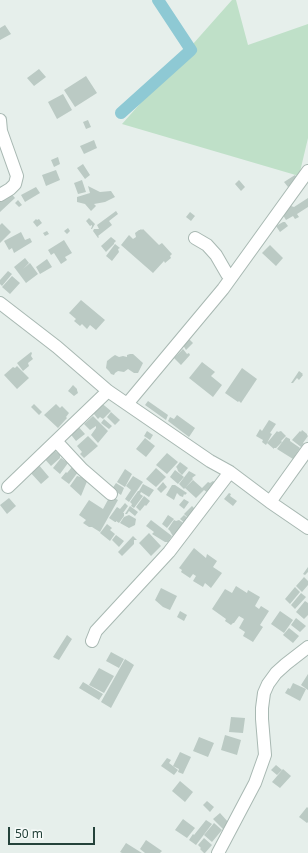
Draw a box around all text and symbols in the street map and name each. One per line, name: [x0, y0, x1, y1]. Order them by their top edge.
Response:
scale bar: [10, 819, 97, 845]
text: 50 m: [15, 825, 43, 842]

